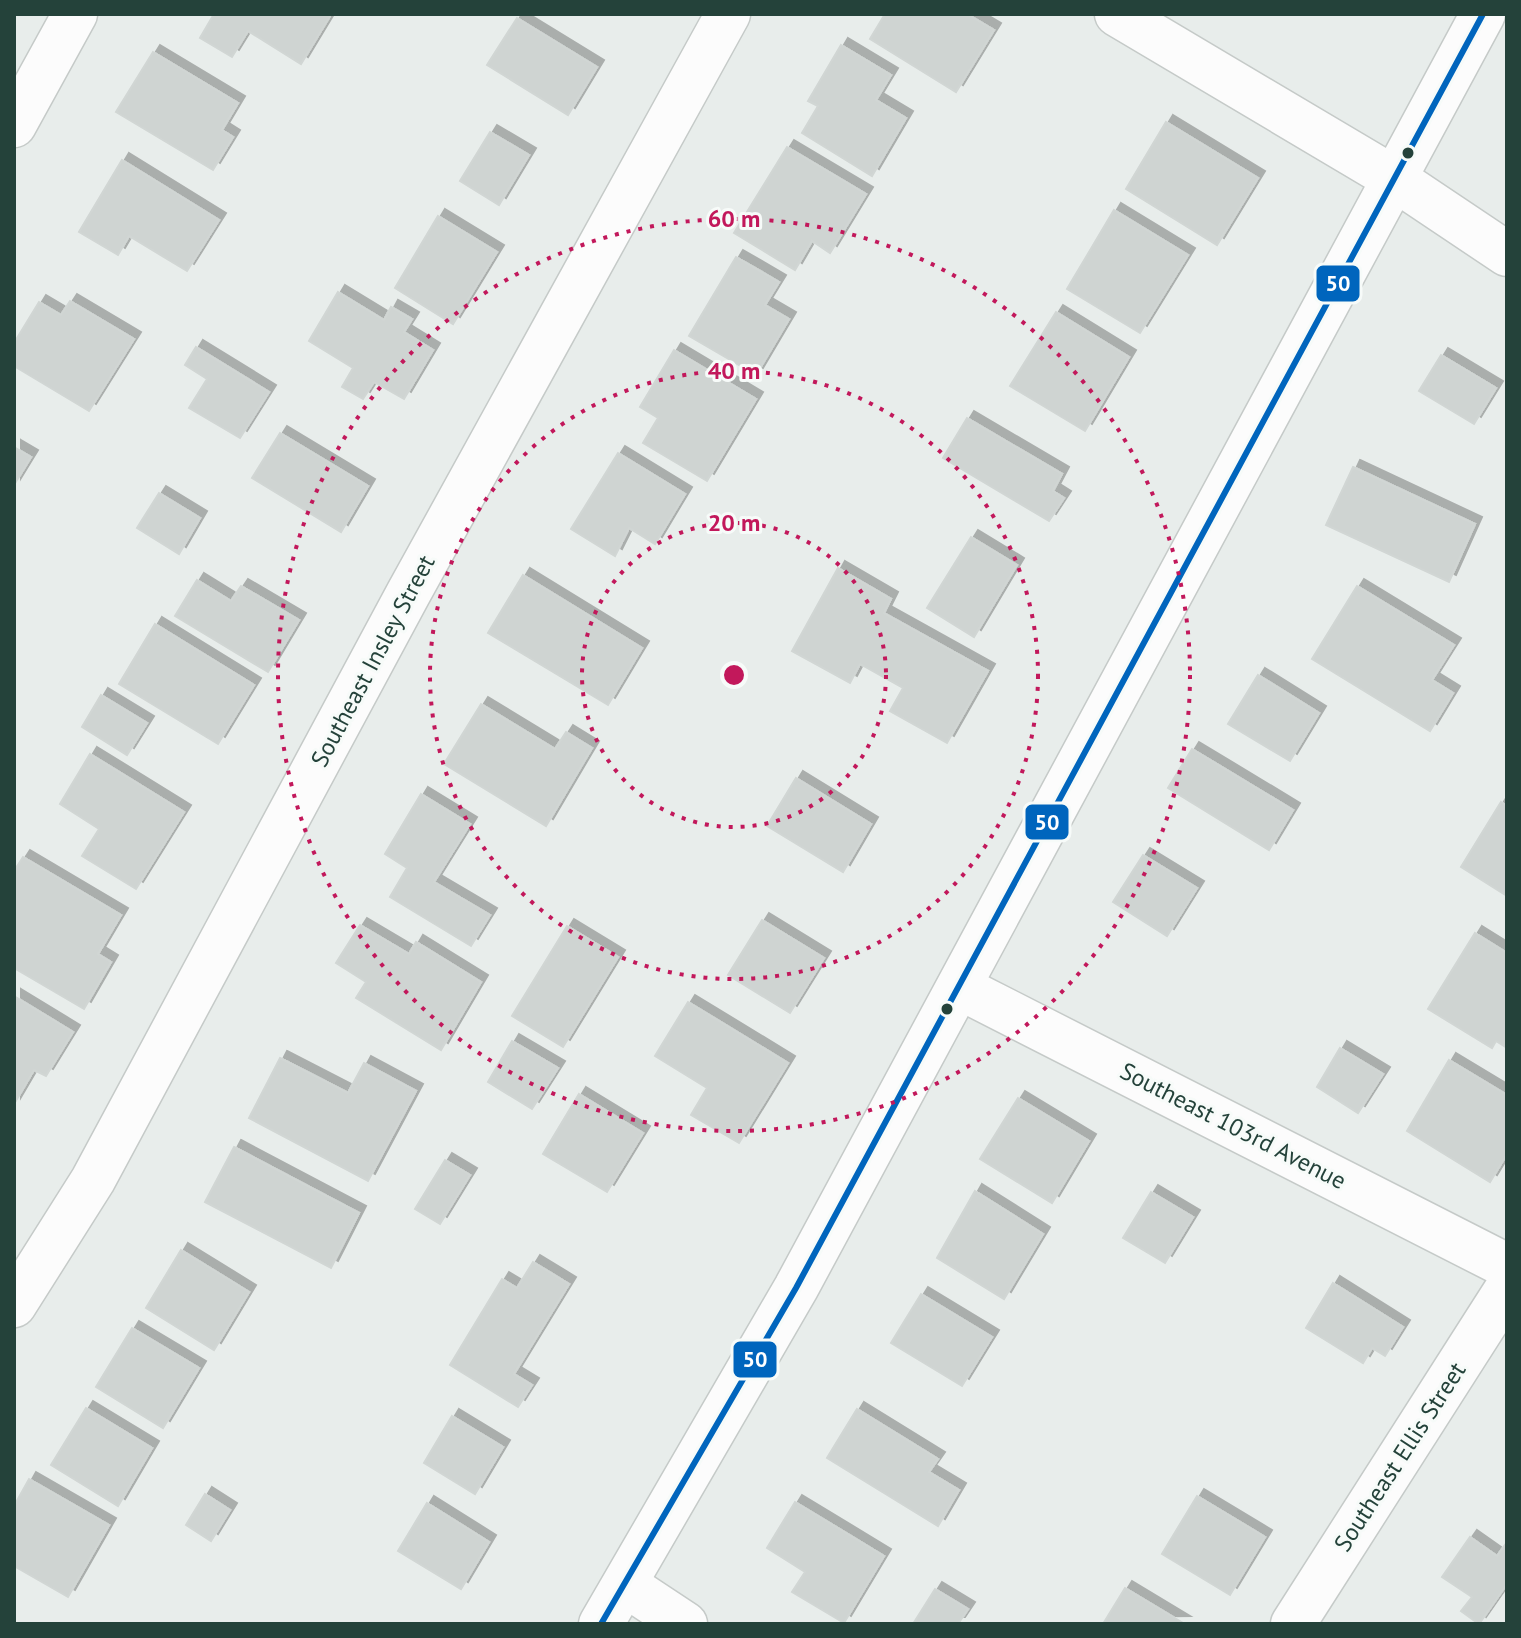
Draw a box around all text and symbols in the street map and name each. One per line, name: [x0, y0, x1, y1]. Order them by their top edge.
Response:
unlabelled marker: [1400, 145, 1416, 161]
text: 60 m: [708, 203, 760, 234]
line badge: 50: [1315, 264, 1361, 303]
text: 50: [1326, 269, 1350, 297]
text: 40 m: [708, 355, 760, 386]
text: 20 m: [708, 507, 760, 538]
street label: Southeast Insley Street: [304, 550, 442, 772]
centre of rings: [720, 661, 748, 689]
line badge: 50: [1024, 803, 1070, 841]
text: 50: [1035, 808, 1059, 836]
unlabelled marker: [939, 1001, 955, 1017]
street label: Southeast 103rd Avenue: [1115, 1055, 1351, 1196]
line badge: 50: [732, 1340, 778, 1379]
text: 50: [743, 1345, 767, 1373]
street label: Southeast Ellis Street: [1327, 1356, 1472, 1557]

